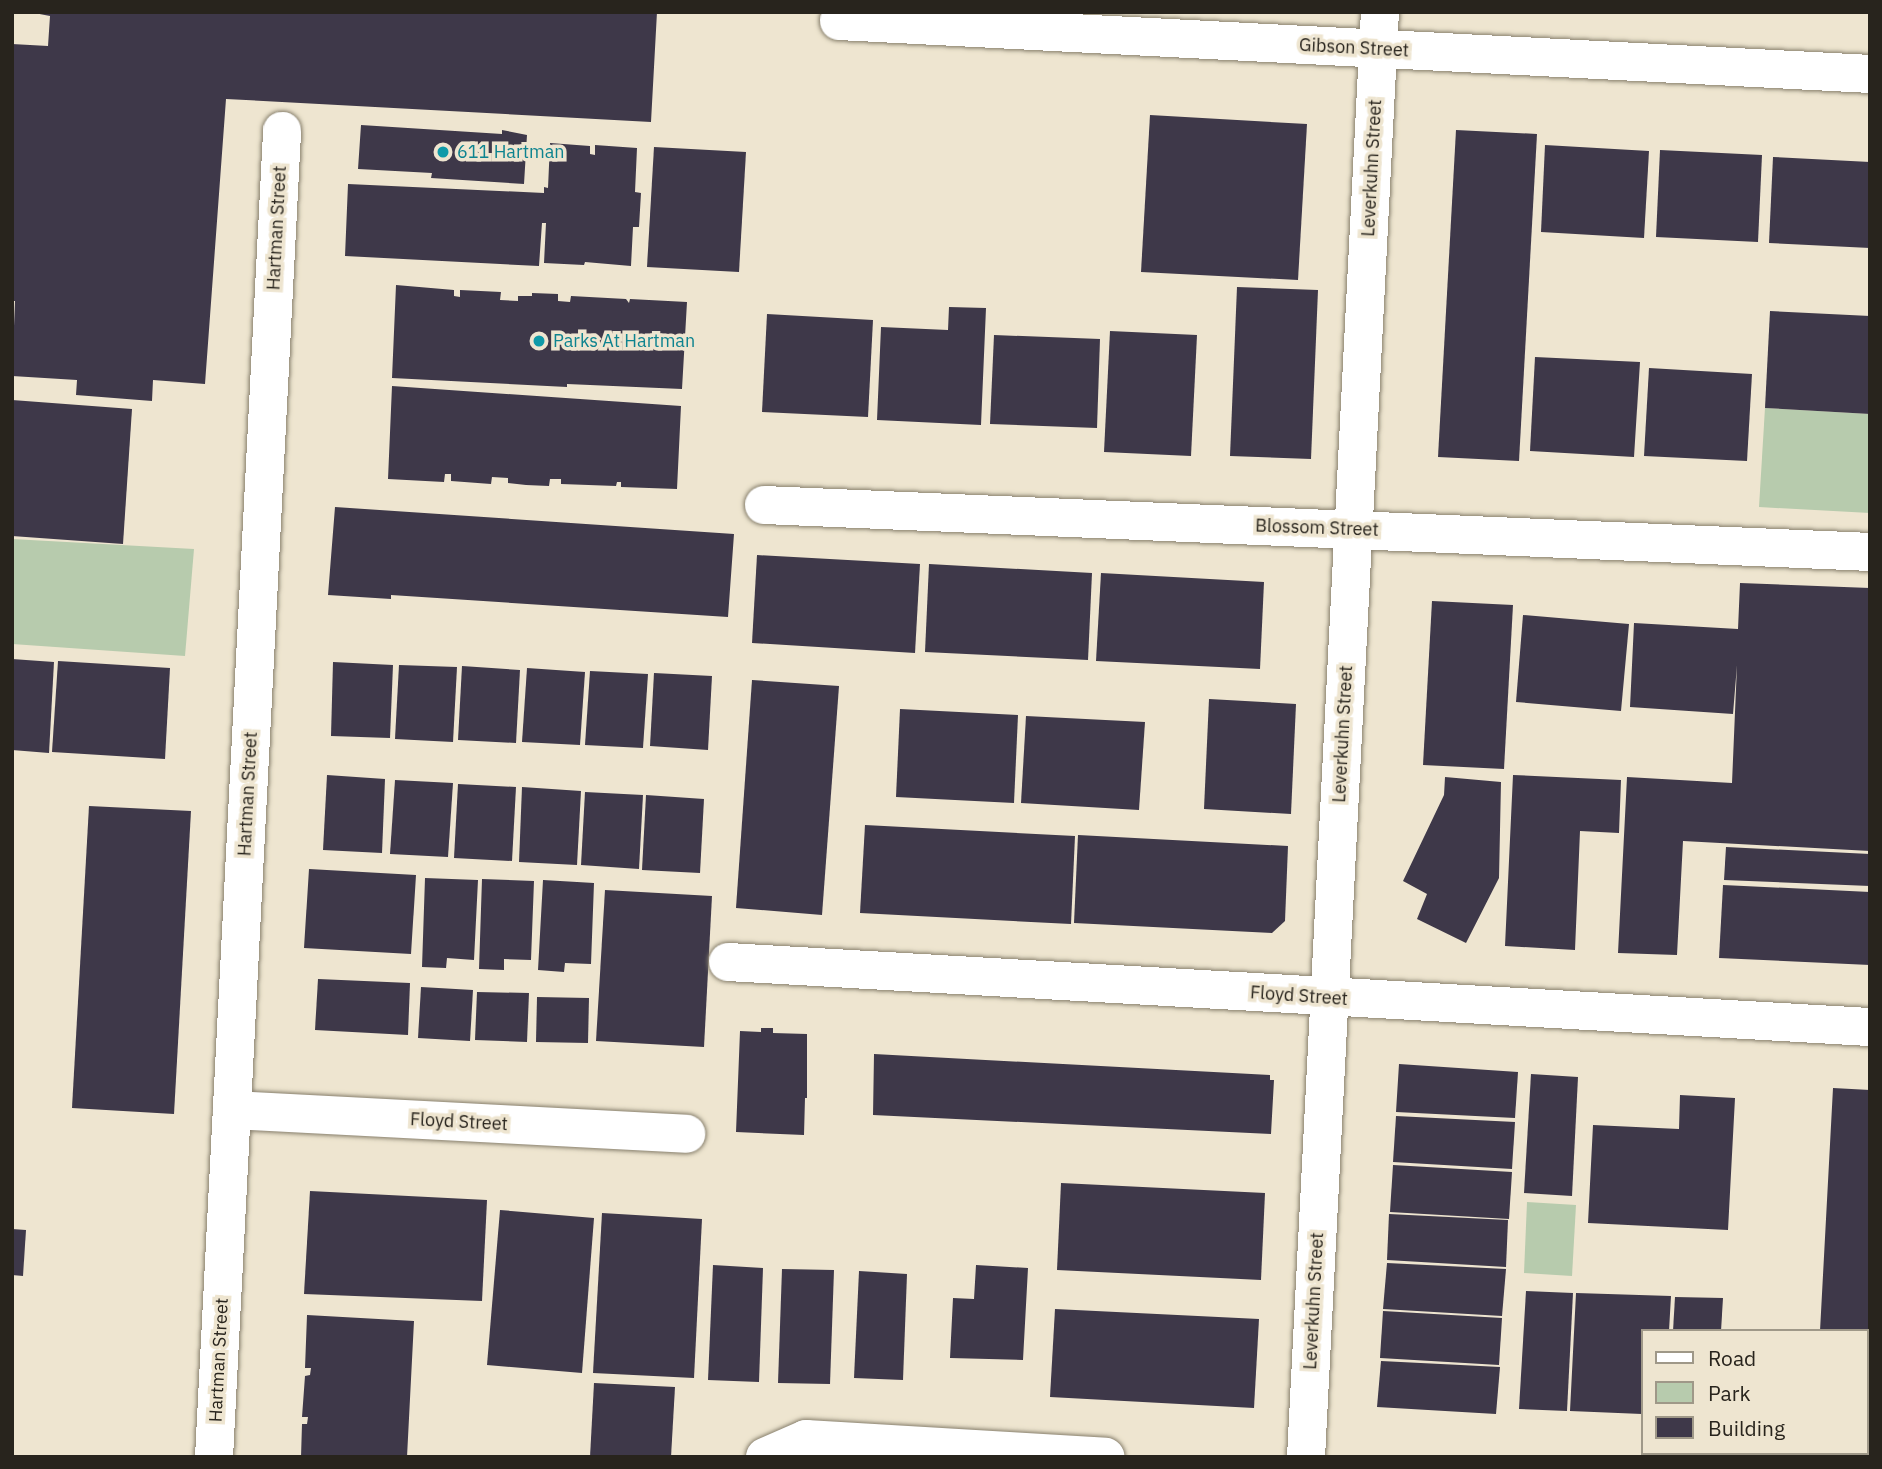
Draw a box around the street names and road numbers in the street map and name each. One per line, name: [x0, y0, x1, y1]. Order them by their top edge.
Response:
street label: Gibson Street: [1298, 34, 1410, 62]
street label: Leverkuhn Street: [1358, 99, 1386, 237]
street label: Hartman Street: [263, 165, 291, 291]
street label: Blossom Street: [1255, 515, 1379, 541]
street label: Leverkuhn Street: [1329, 665, 1357, 803]
street label: Hartman Street: [234, 731, 262, 857]
street label: Floyd Street: [1249, 982, 1349, 1010]
street label: Floyd Street: [410, 1109, 508, 1135]
street label: Leverkuhn Street: [1300, 1232, 1328, 1370]
street label: Hartman Street: [205, 1297, 233, 1423]

